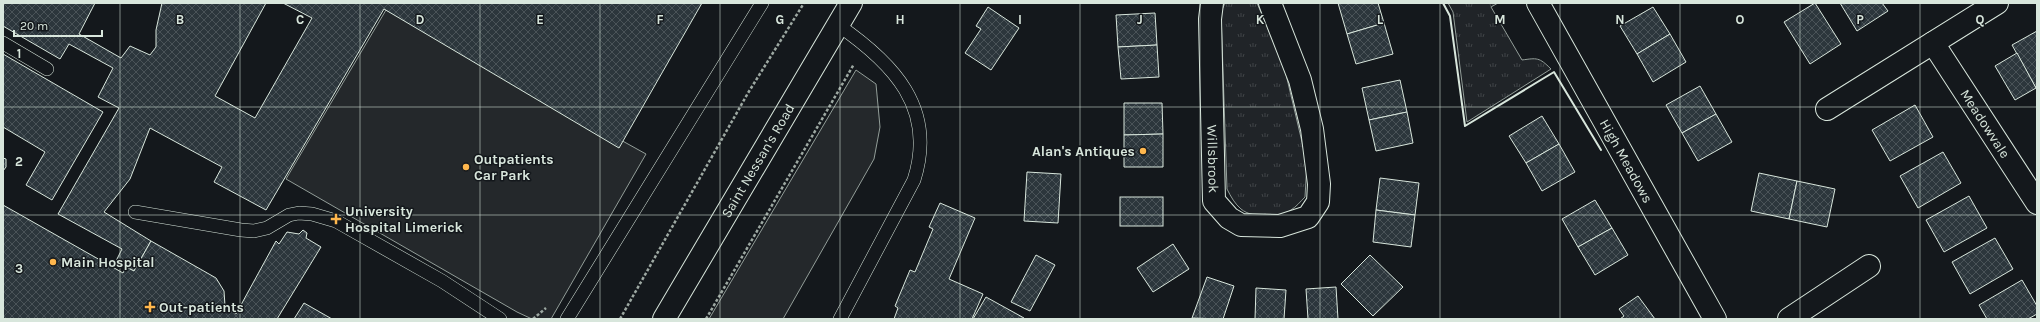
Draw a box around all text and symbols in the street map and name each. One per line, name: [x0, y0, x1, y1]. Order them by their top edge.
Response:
scale bar: [14, 12, 102, 38]
text: B: [176, 12, 184, 27]
text: C: [296, 12, 304, 27]
text: D: [416, 12, 425, 27]
text: E: [536, 12, 544, 27]
text: F: [656, 12, 664, 27]
text: G: [776, 12, 784, 27]
text: H: [895, 12, 905, 27]
text: I: [1018, 12, 1022, 27]
text: J: [1137, 12, 1143, 27]
text: K: [1256, 12, 1265, 27]
text: L: [1377, 12, 1384, 27]
text: M: [1494, 12, 1506, 27]
text: N: [1615, 12, 1625, 27]
text: O: [1736, 12, 1745, 27]
text: P: [1856, 12, 1864, 27]
text: Q: [1976, 12, 1985, 27]
text: 20 m: [20, 19, 48, 33]
text: 1: [17, 46, 21, 61]
street label: Meadowvale: [1957, 86, 2014, 161]
street label: Saint Nessan's Road: [717, 100, 798, 221]
street label: High Meadows: [1596, 116, 1657, 206]
street label: Willsbrook: [1204, 124, 1222, 193]
place label: Alan's Antiques: [1032, 143, 1135, 160]
marker: Alan's Antiques: [1138, 146, 1148, 156]
place label: Outpatients Car Park: [474, 151, 554, 184]
text: 2: [15, 154, 23, 169]
marker: Outpatients Car Park: [461, 162, 471, 172]
place label: University Hospital Limerick: [345, 203, 464, 236]
marker: University Hospital Limerick: [330, 213, 342, 225]
place label: Main Hospital: [61, 254, 155, 271]
marker: Main Hospital: [48, 257, 58, 267]
text: 3: [15, 261, 23, 276]
place label: Out-patients: [159, 299, 244, 316]
marker: Out-patients: [144, 301, 156, 313]

